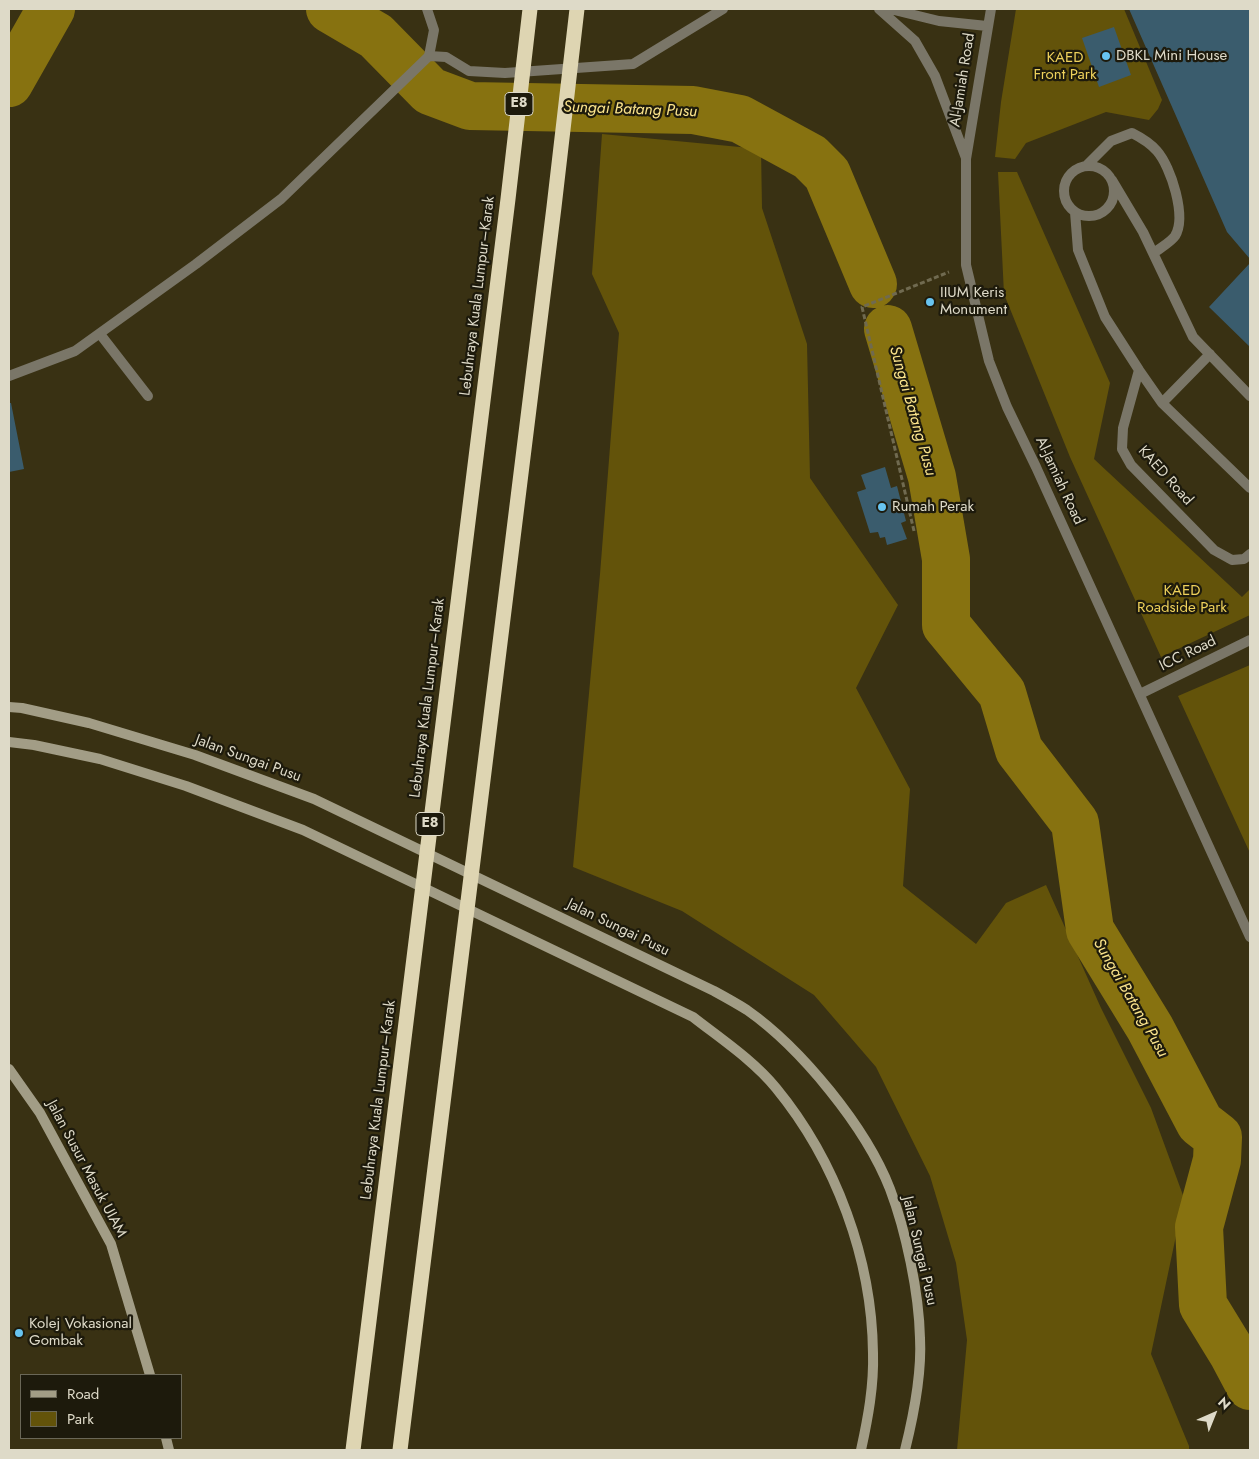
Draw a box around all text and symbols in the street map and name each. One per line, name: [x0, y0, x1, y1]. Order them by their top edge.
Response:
street label: Al-Jamiah Road: [947, 32, 979, 128]
place label: DBKL Mini House: [1116, 47, 1227, 65]
park label: KAED Front Park: [1033, 49, 1097, 84]
marker: DBKL Mini House: [1100, 50, 1112, 62]
road number: E8: [505, 92, 533, 116]
water label: Sungai Batang Pusu: [563, 98, 697, 122]
street label: Lebuhraya Kuala Lumpur–Karak: [457, 195, 499, 397]
place label: IIUM Keris Monument: [940, 284, 1007, 319]
marker: IIUM Keris Monument: [924, 296, 936, 308]
water label: Sungai Batang Pusu: [884, 344, 940, 478]
street label: Al-Jamiah Road: [1031, 434, 1087, 528]
street label: KAED Road: [1134, 443, 1196, 509]
place label: Rumah Perak: [892, 498, 974, 516]
marker: Rumah Perak: [876, 501, 888, 513]
park label: KAED Roadside Park: [1137, 582, 1227, 617]
street label: Lebuhraya Kuala Lumpur–Karak: [407, 597, 449, 799]
street label: ICC Road: [1157, 633, 1219, 675]
street label: Jalan Sungai Pusu: [192, 731, 304, 787]
road number: E8: [416, 812, 444, 836]
street label: Jalan Sungai Pusu: [564, 895, 672, 961]
water label: Sungai Batang Pusu: [1088, 935, 1172, 1061]
street label: Lebuhraya Kuala Lumpur–Karak: [358, 999, 400, 1201]
street label: Jalan Susur Masuk UIAM: [42, 1097, 130, 1241]
street label: Jalan Sungai Pusu: [898, 1195, 940, 1307]
place label: Kolej Vokasional Gombak: [29, 1315, 132, 1350]
marker: Kolej Vokasional Gombak: [13, 1327, 25, 1339]
legend: [20, 1374, 182, 1439]
text: Road: [67, 1383, 99, 1405]
north arrow: [1189, 1389, 1239, 1439]
text: N: [1213, 1392, 1235, 1414]
text: Park: [67, 1408, 94, 1430]

